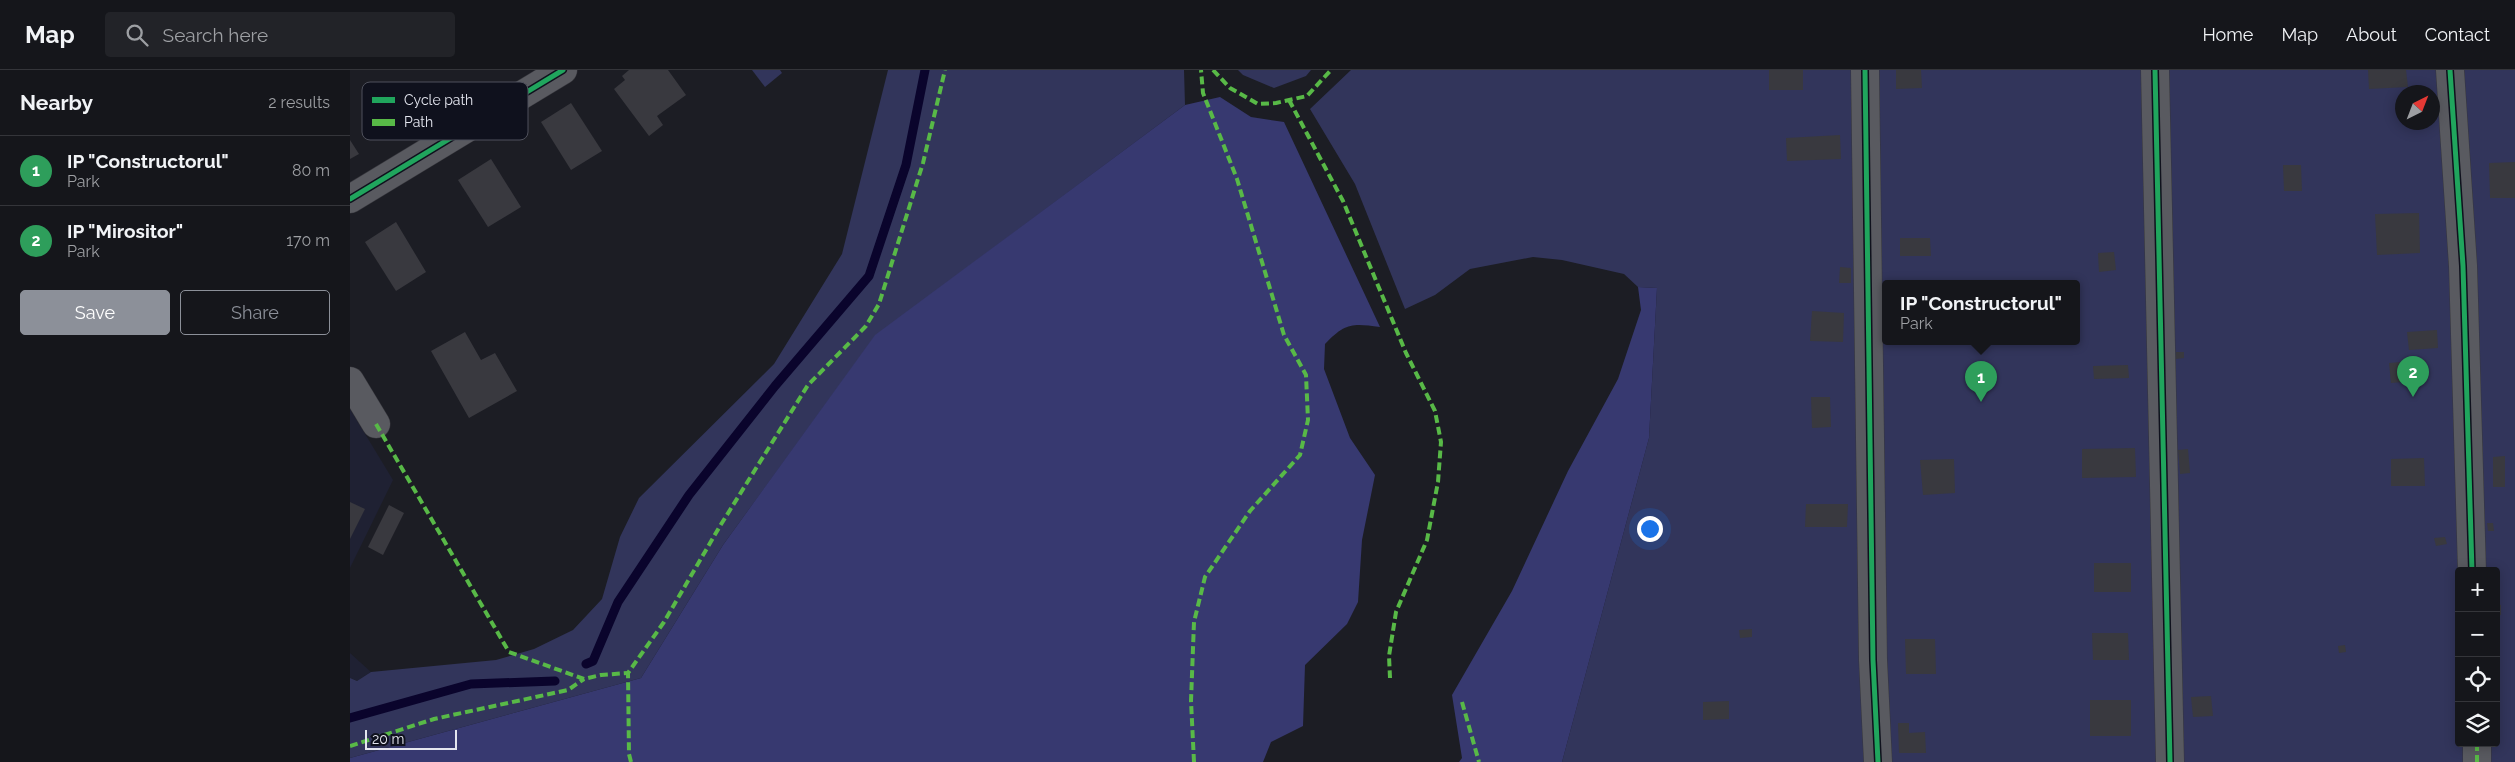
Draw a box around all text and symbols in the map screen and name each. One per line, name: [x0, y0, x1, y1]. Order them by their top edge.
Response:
search box: [105, 12, 455, 57]
text: Map: [25, 20, 75, 49]
icon: search: [123, 21, 151, 49]
text: Search here: [163, 24, 268, 46]
text: Home: [2202, 24, 2253, 45]
text: Map: [2281, 24, 2318, 45]
text: About: [2346, 24, 2397, 45]
text: Contact: [2425, 24, 2490, 45]
legend: [362, 82, 528, 140]
north arrow: [2395, 85, 2440, 130]
text: Nearby: [20, 90, 93, 115]
text: Cycle path: [404, 92, 473, 108]
text: 2 results: [268, 93, 330, 112]
text: Path: [404, 114, 433, 130]
text: IP "Constructorul": [67, 150, 229, 172]
text: 1: [32, 161, 40, 180]
text: 80 m: [292, 161, 330, 180]
text: Park: [67, 172, 100, 191]
text: IP "Mirositor": [67, 220, 183, 242]
text: 2: [31, 231, 41, 250]
text: 170 m: [286, 231, 330, 250]
text: Park: [67, 242, 100, 261]
popup: [1882, 280, 2080, 345]
button: Save: [20, 290, 170, 335]
button: Share: [180, 290, 330, 335]
text: IP "Constructorul": [1900, 292, 2062, 314]
text: Park: [1900, 314, 1933, 333]
pin: 2: [2397, 356, 2429, 397]
pin: 1: [1965, 361, 1997, 402]
your location: [1637, 516, 1663, 542]
map controls: [2455, 567, 2500, 747]
button: +: [2455, 567, 2500, 612]
button: −: [2455, 612, 2500, 657]
button: locate: [2455, 657, 2500, 702]
button: layers: [2455, 702, 2500, 747]
scale bar: [365, 727, 458, 750]
text: 20 m: [372, 731, 404, 747]

